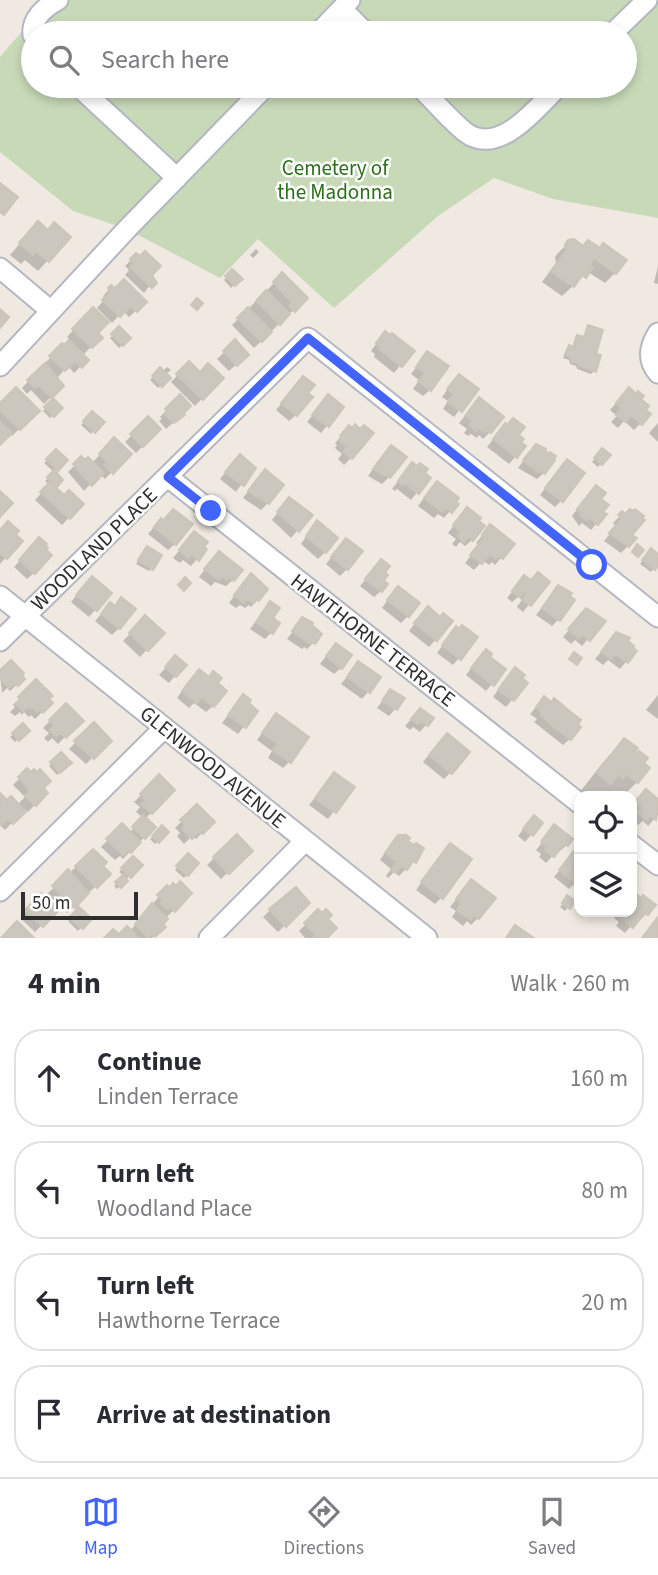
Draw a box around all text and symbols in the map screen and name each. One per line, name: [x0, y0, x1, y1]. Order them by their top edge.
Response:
search box: [21, 21, 637, 98]
icon: search: [45, 41, 83, 79]
text: Search here: [101, 41, 229, 78]
park label: Cemetery of the Madonna: [277, 153, 393, 207]
street label: WOODLAND PLACE: [24, 481, 164, 617]
route end: [195, 495, 226, 526]
route start: [576, 549, 607, 580]
street label: HAWTHORNE TERRACE: [284, 566, 462, 714]
street label: GLENWOOD AVENUE: [133, 699, 293, 835]
map controls: [574, 791, 637, 917]
button: locate: [574, 791, 637, 854]
button: layers: [574, 854, 637, 917]
scale bar: [21, 889, 138, 921]
text: 50 m: [32, 890, 70, 917]
text: 4 min: [28, 962, 101, 1005]
text: Walk · 260 m: [511, 967, 630, 1000]
text: Continue: [97, 1043, 202, 1080]
icon: ahead: [30, 1059, 68, 1097]
text: 160 m: [570, 1062, 628, 1095]
text: Linden Terrace: [97, 1080, 238, 1113]
text: Turn left: [97, 1155, 194, 1192]
icon: left: [30, 1171, 68, 1209]
text: 80 m: [581, 1174, 628, 1207]
text: Woodland Place: [97, 1192, 252, 1225]
text: Turn left: [97, 1267, 194, 1304]
icon: left: [30, 1283, 68, 1321]
text: 20 m: [581, 1286, 628, 1319]
text: Hawthorne Terrace: [97, 1304, 280, 1337]
icon: arrive: [30, 1395, 68, 1433]
text: Arrive at destination: [97, 1396, 331, 1433]
tab: Map: [82, 1493, 120, 1562]
tab: Directions: [284, 1493, 364, 1562]
tab: Saved: [528, 1493, 576, 1562]

